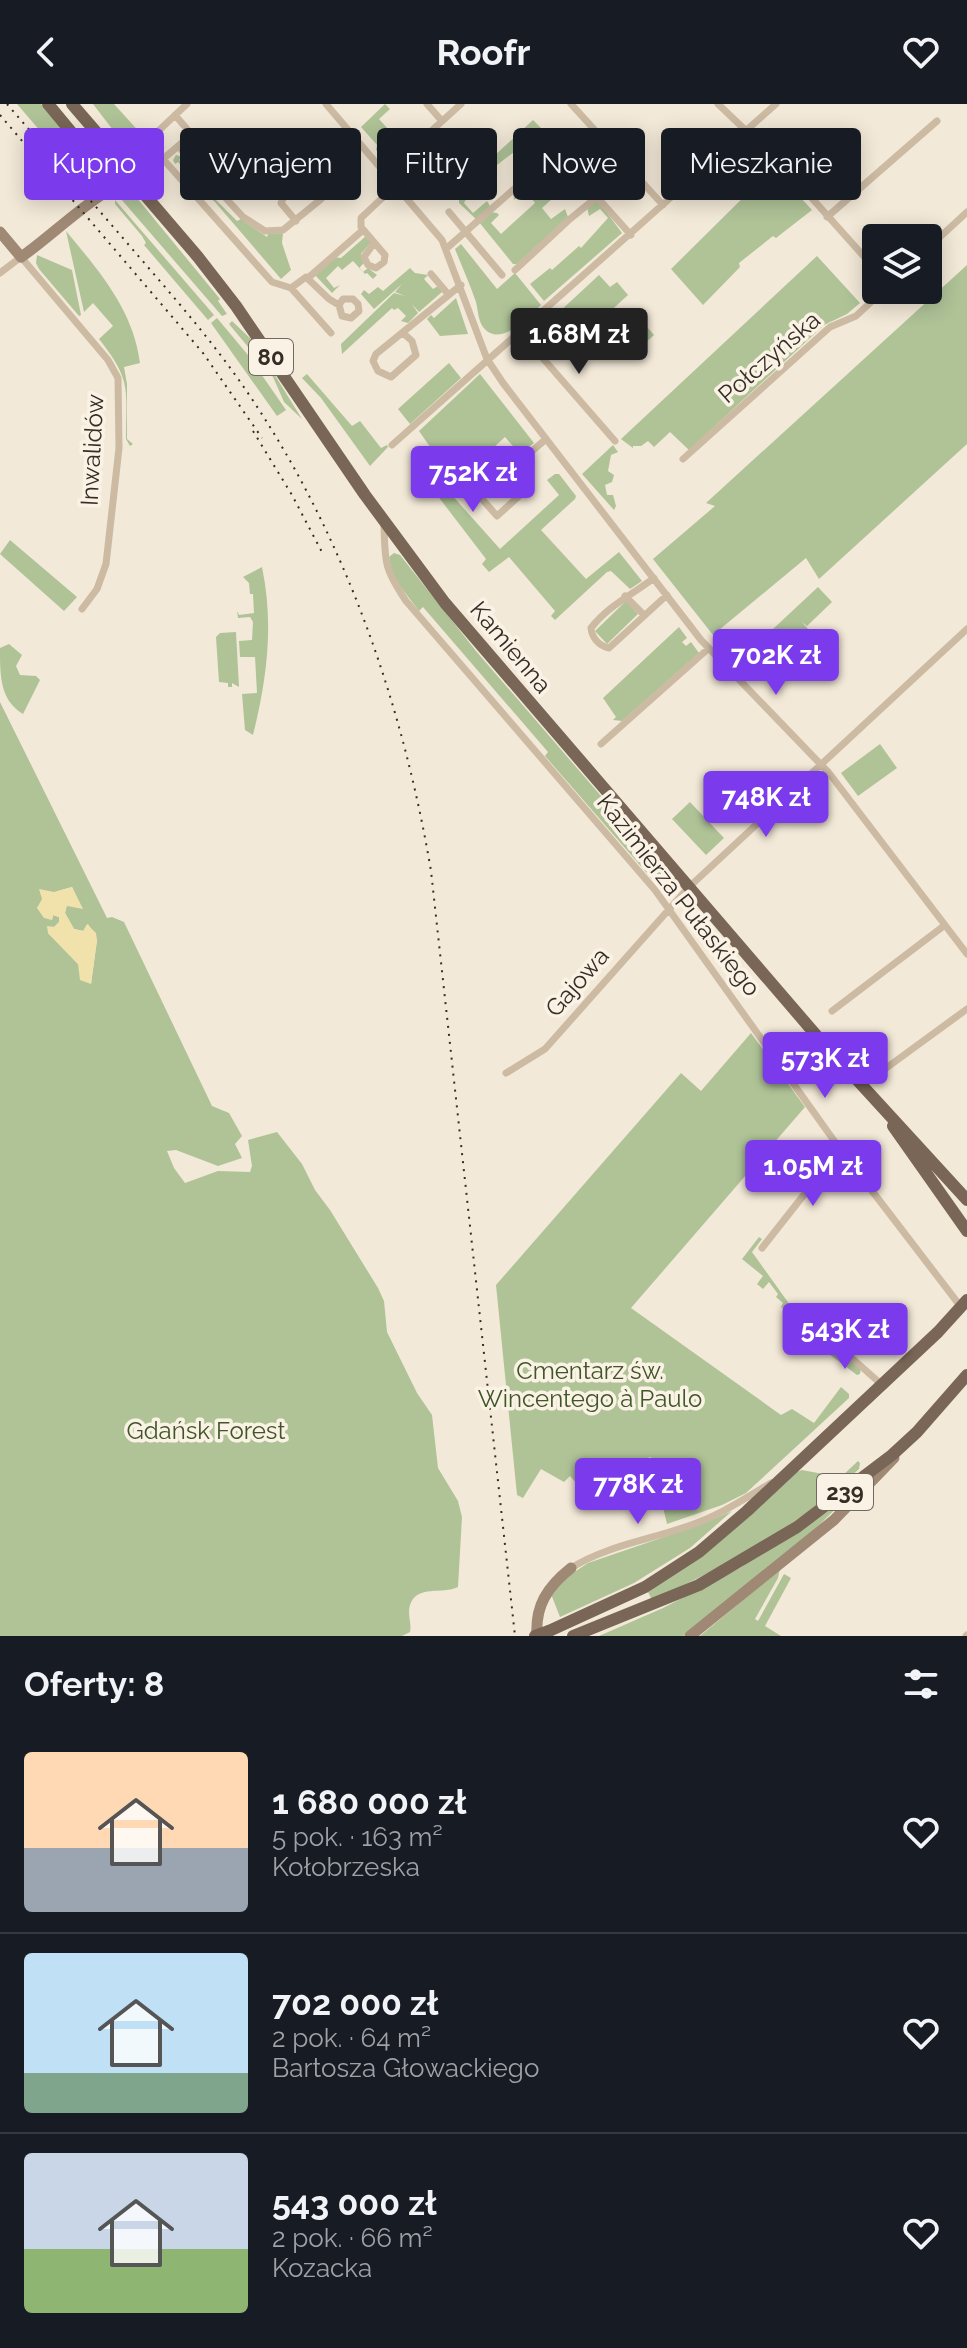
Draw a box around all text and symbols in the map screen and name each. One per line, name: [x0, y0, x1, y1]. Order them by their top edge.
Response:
icon: back: [24, 30, 68, 74]
icon: heart: [899, 30, 943, 74]
text: Roofr: [436, 31, 531, 73]
chip: Kupno: [24, 128, 164, 200]
chip: Wynajem: [180, 128, 361, 200]
chip: Filtry: [377, 128, 497, 200]
chip: Nowe: [513, 128, 645, 200]
chip: Mieszkanie: [661, 128, 861, 200]
map controls: [862, 224, 942, 304]
button: layers: [862, 224, 942, 304]
street label: Połczyńska: [712, 305, 826, 409]
pin: 1.68M zł: [496, 308, 662, 376]
text: 1.68M zł: [529, 319, 629, 349]
road number: 80: [249, 339, 293, 375]
street label: Inwalidów: [75, 393, 109, 507]
pin: 752K zł: [399, 446, 547, 514]
text: 752K zł: [429, 457, 517, 487]
street label: Kamienna: [464, 595, 558, 699]
pin: 702K zł: [702, 629, 850, 697]
text: 702K zł: [731, 640, 821, 670]
pin: 748K zł: [692, 771, 840, 839]
text: 748K zł: [721, 782, 811, 812]
street label: Kazimierza Pułaskiego: [591, 788, 767, 1002]
street label: Gajowa: [539, 942, 615, 1022]
pin: 573K zł: [751, 1032, 899, 1100]
text: 573K zł: [781, 1043, 869, 1073]
pin: 1.05M zł: [730, 1140, 896, 1208]
text: 1.05M zł: [763, 1151, 863, 1181]
pin: 543K zł: [771, 1303, 919, 1371]
text: 543K zł: [801, 1314, 889, 1344]
park label: Cmentarz św. Wincentego à Paulo: [478, 1356, 702, 1413]
park label: Gdańsk Forest: [126, 1416, 286, 1445]
pin: 778K zł: [564, 1458, 712, 1526]
text: 778K zł: [593, 1469, 683, 1499]
road number: 239: [817, 1474, 873, 1510]
icon: filters: [899, 1662, 943, 1706]
text: Oferty: 8: [24, 1664, 164, 1704]
text: 1 680 000 zł: [272, 1782, 466, 1822]
icon: home: [88, 1784, 184, 1880]
icon: heart: [899, 1810, 943, 1854]
text: 5 pok. · 163 m²: [272, 1822, 442, 1852]
text: Kołobrzeska: [272, 1852, 420, 1882]
text: 702 000 zł: [272, 1983, 439, 2023]
icon: home: [88, 1985, 184, 2081]
icon: heart: [899, 2011, 943, 2055]
text: 2 pok. · 64 m²: [272, 2023, 431, 2053]
text: Bartosza Głowackiego: [272, 2053, 539, 2083]
text: 543 000 zł: [272, 2183, 437, 2223]
icon: home: [88, 2185, 184, 2281]
icon: heart: [899, 2211, 943, 2255]
text: 2 pok. · 66 m²: [272, 2223, 433, 2253]
text: Kozacka: [272, 2253, 372, 2283]

